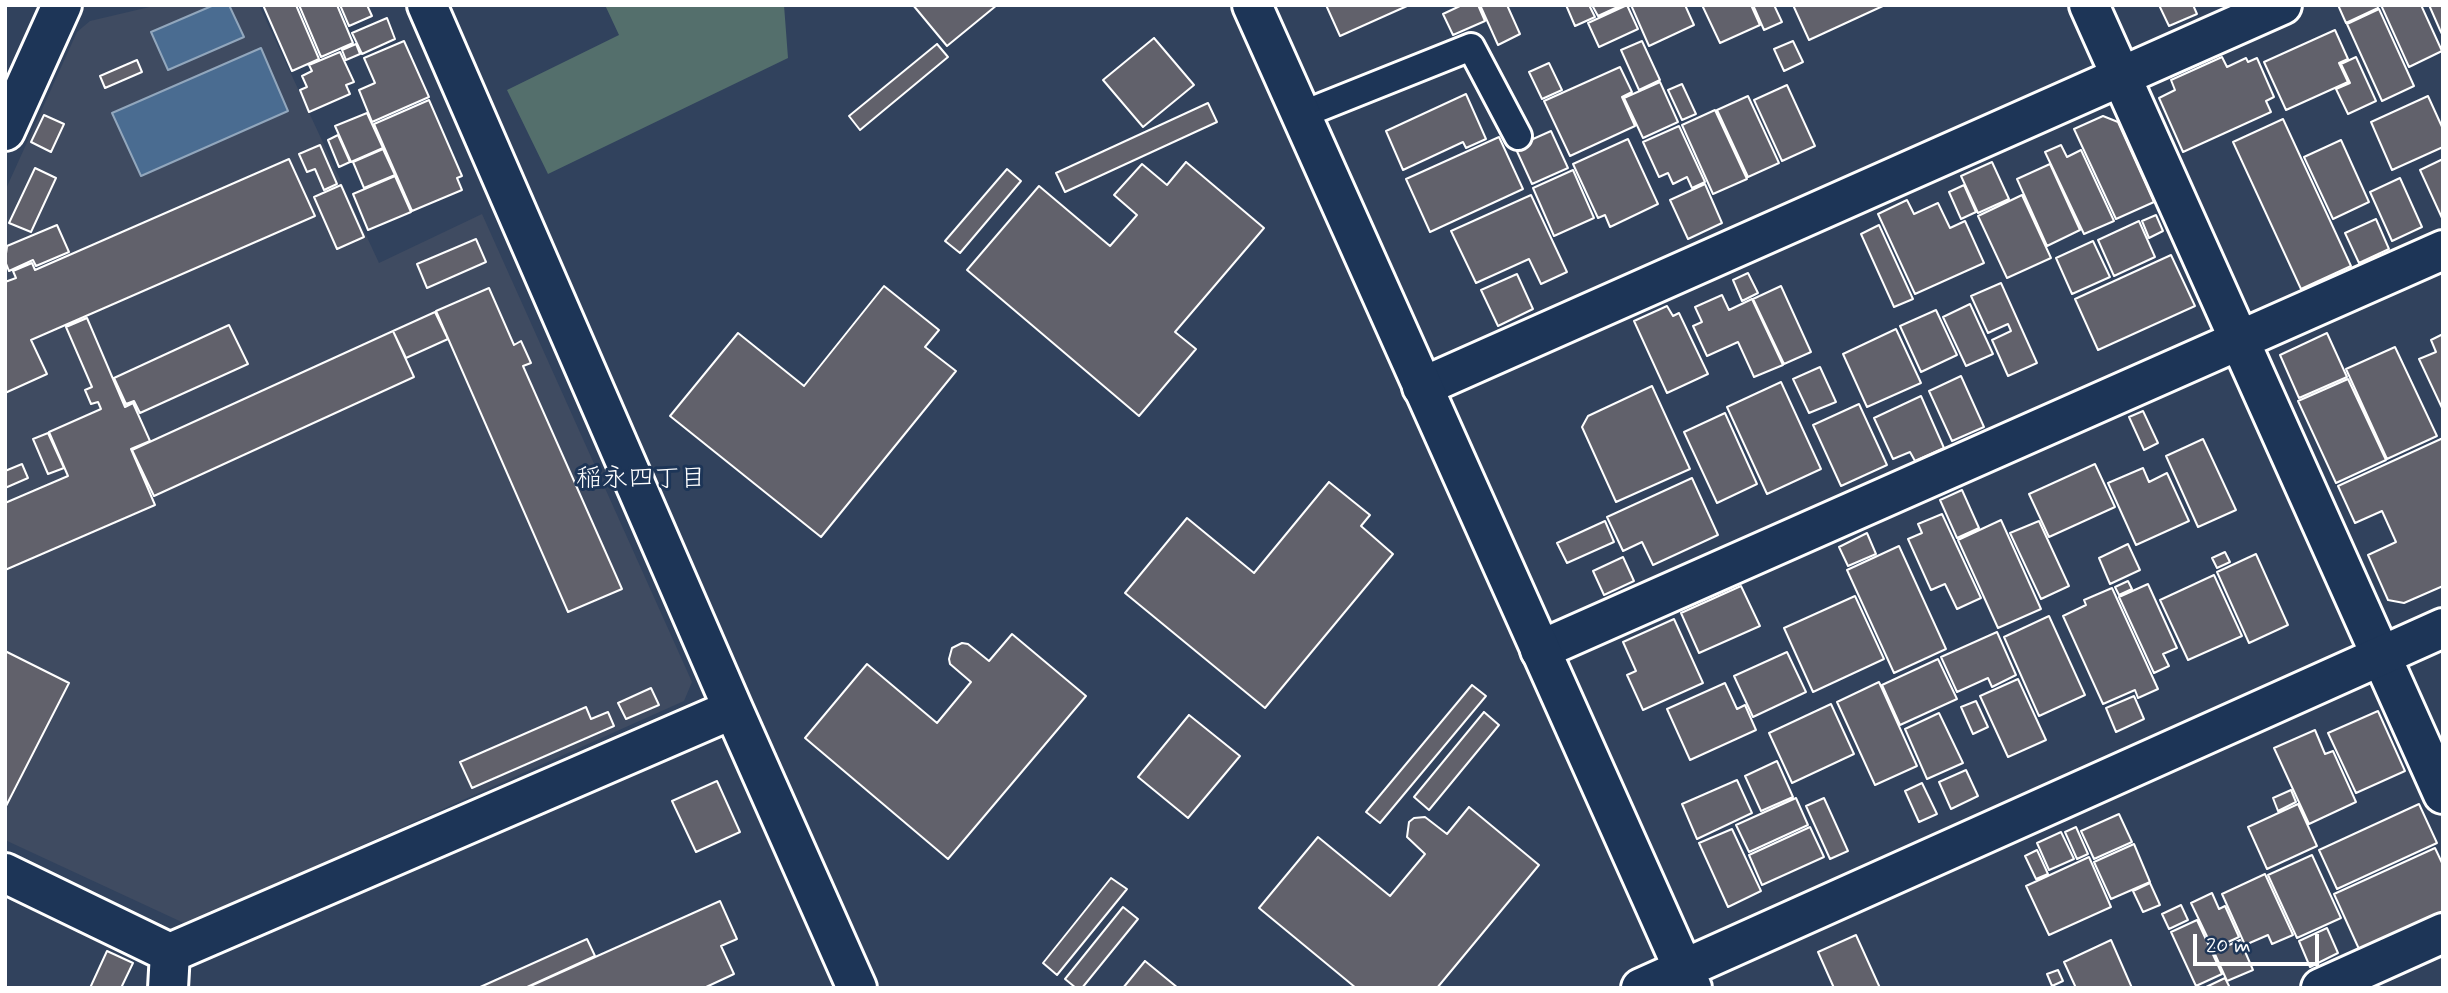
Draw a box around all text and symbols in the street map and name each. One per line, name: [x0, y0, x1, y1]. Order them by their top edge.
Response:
district label: 稲永四丁目: [576, 465, 706, 497]
scale bar: [2196, 920, 2322, 964]
text: 20 m: [2206, 932, 2251, 960]

